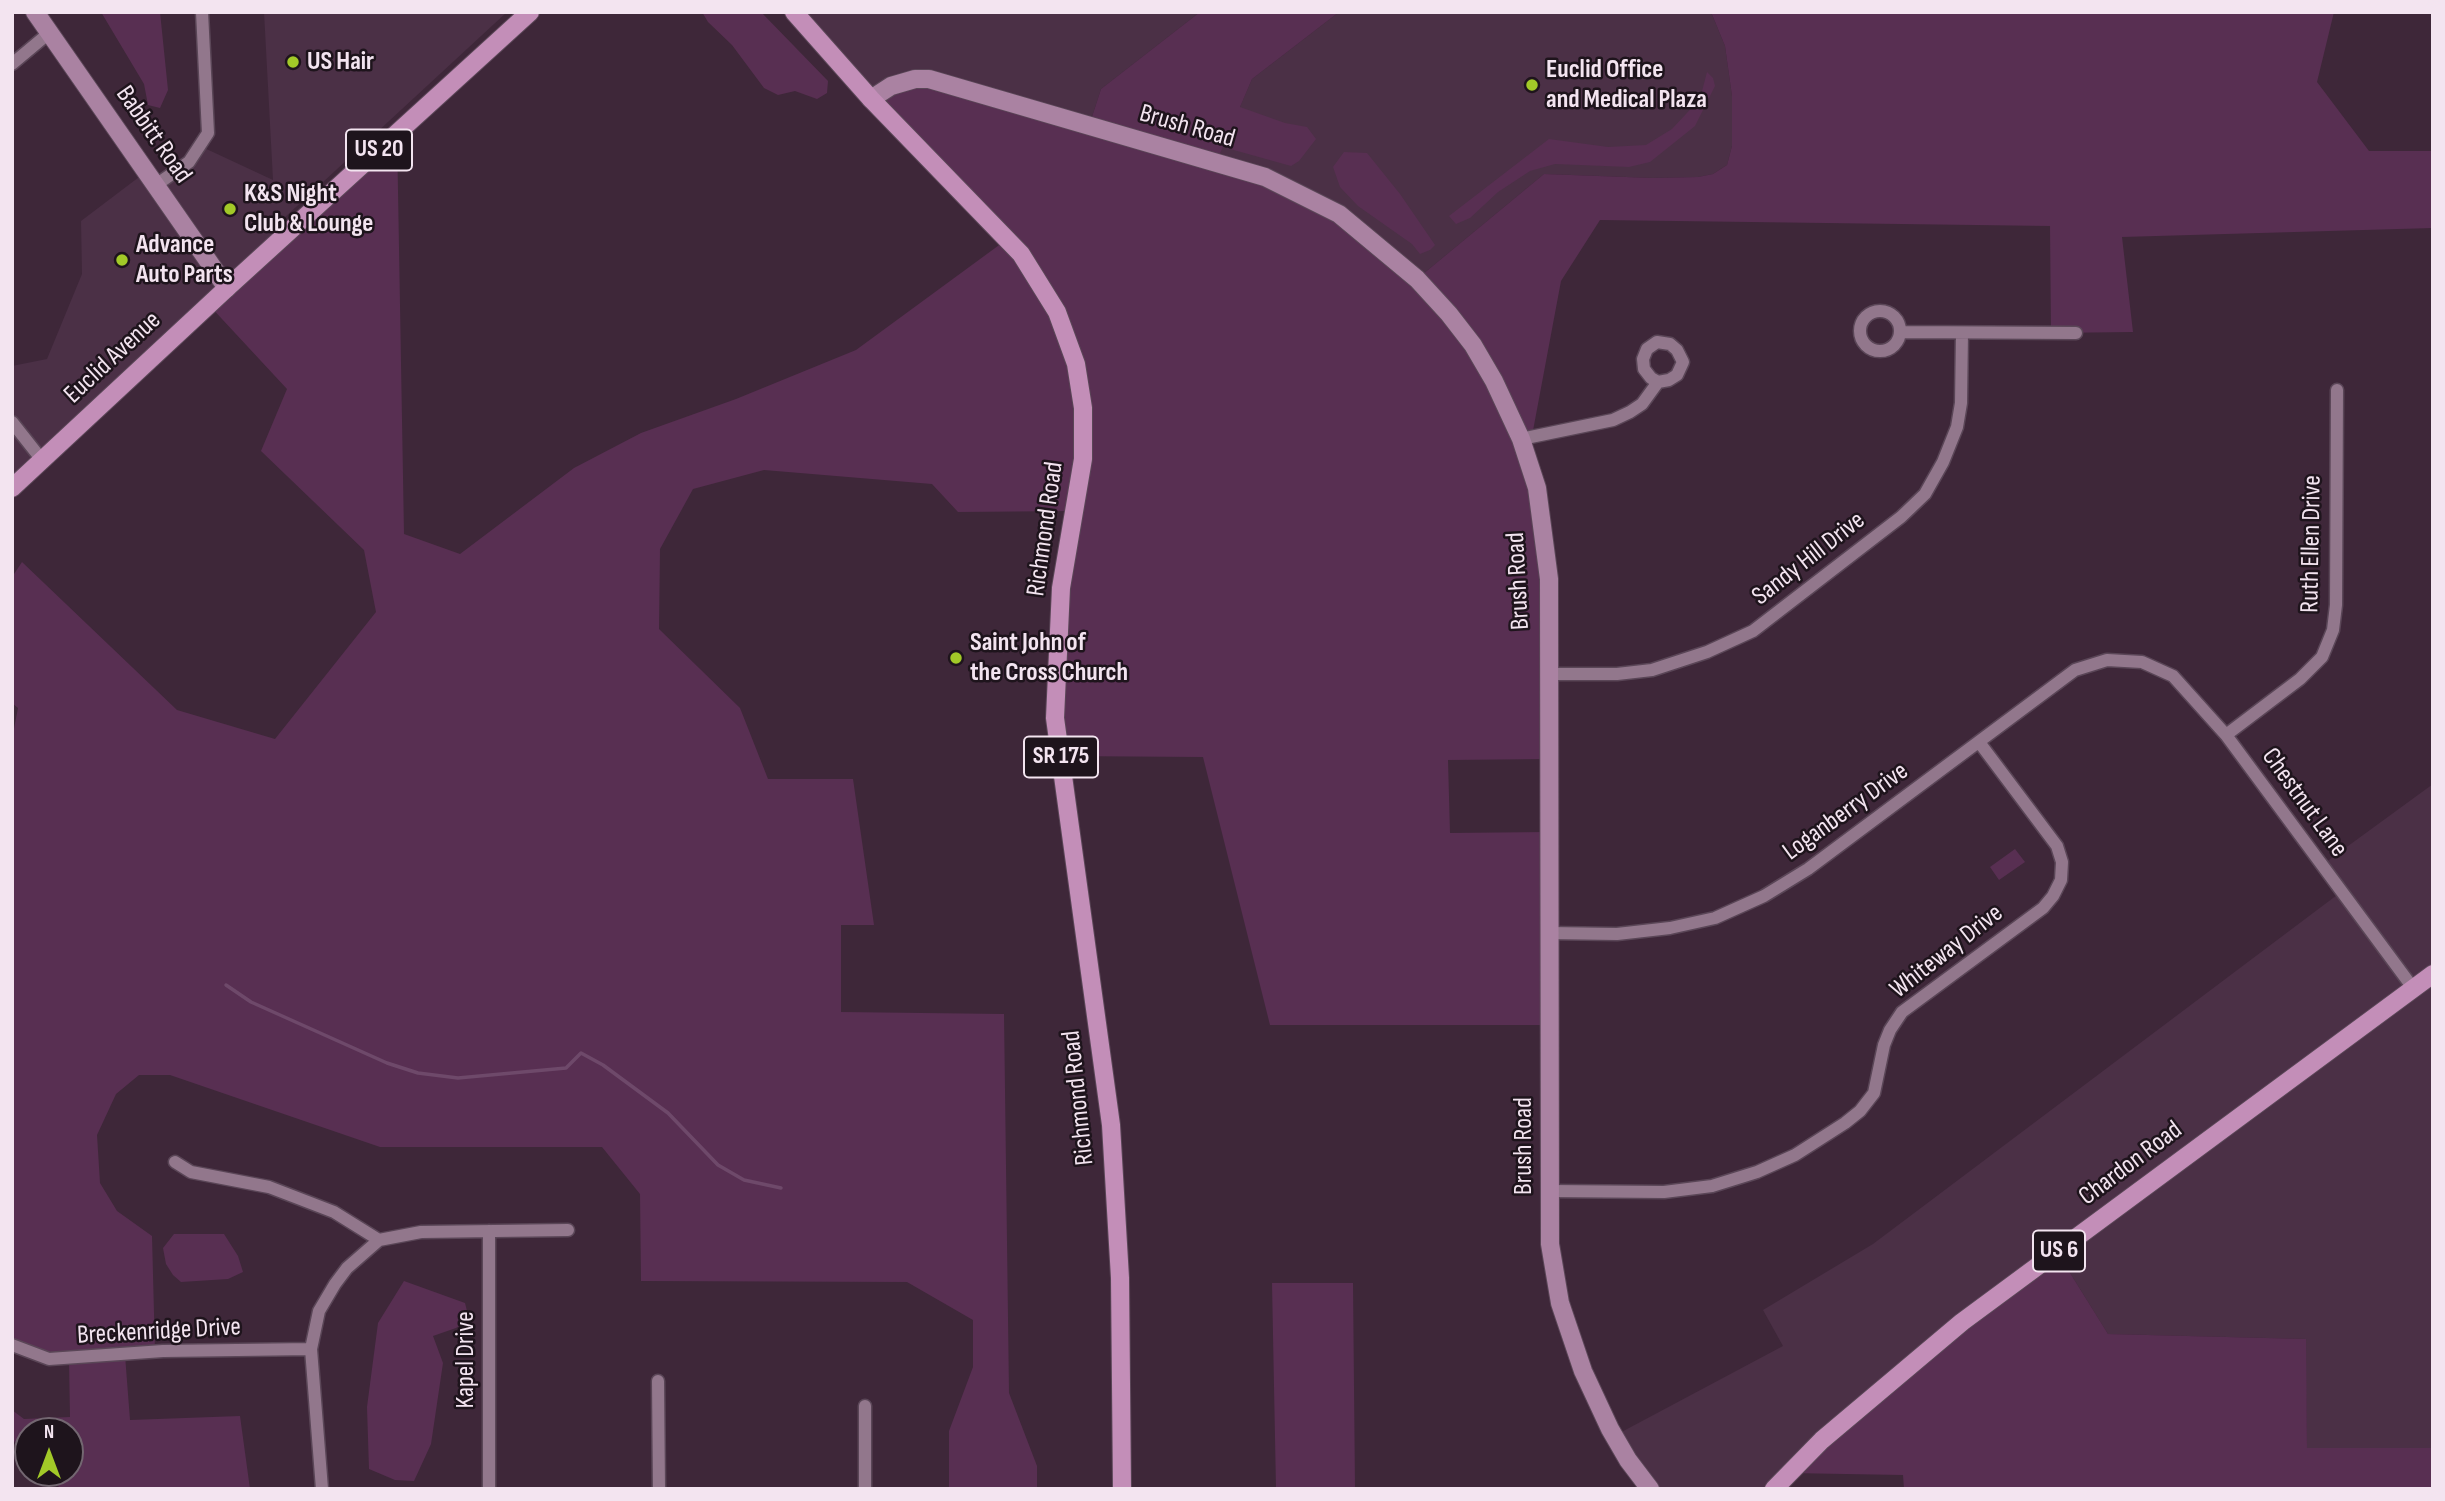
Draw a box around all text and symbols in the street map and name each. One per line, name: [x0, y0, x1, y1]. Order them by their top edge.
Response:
place label: US Hair: [307, 46, 374, 78]
marker: US Hair: [285, 54, 301, 70]
place label: Euclid Office and Medical Plaza: [1546, 54, 1707, 116]
marker: Euclid Office and Medical Plaza: [1524, 77, 1540, 93]
street label: Babbitt Road: [108, 80, 198, 190]
street label: Brush Road: [1136, 99, 1238, 155]
road number: US 20: [346, 130, 412, 170]
place label: K&S Night Club & Lounge: [244, 178, 373, 240]
marker: K&S Night Club & Lounge: [222, 201, 238, 217]
place label: Advance Auto Parts: [136, 229, 233, 290]
marker: Advance Auto Parts: [114, 252, 130, 268]
street label: Euclid Avenue: [58, 305, 168, 411]
street label: Richmond Road: [1021, 460, 1071, 598]
street label: Ruth Ellen Drive: [2295, 475, 2329, 613]
street label: Sandy Hill Drive: [1746, 505, 1872, 613]
street label: Brush Road: [1501, 531, 1537, 631]
place label: Saint John of the Cross Church: [970, 627, 1128, 688]
marker: Saint John of the Cross Church: [948, 650, 964, 666]
road number: SR 175: [1024, 736, 1098, 778]
street label: Chestnut Lane: [2254, 743, 2354, 863]
street label: Loganberry Drive: [1777, 756, 1915, 868]
street label: Whiteway Drive: [1884, 898, 2010, 1006]
street label: Richmond Road: [1056, 1029, 1102, 1167]
street label: Brush Road: [1508, 1097, 1540, 1195]
street label: Chardon Road: [2073, 1115, 2189, 1213]
road number: US 6: [2033, 1231, 2085, 1272]
street label: Kapel Drive: [450, 1311, 482, 1409]
street label: Breckenridge Drive: [76, 1312, 242, 1352]
north arrow: [14, 1417, 84, 1487]
text: N: [44, 1421, 54, 1444]

